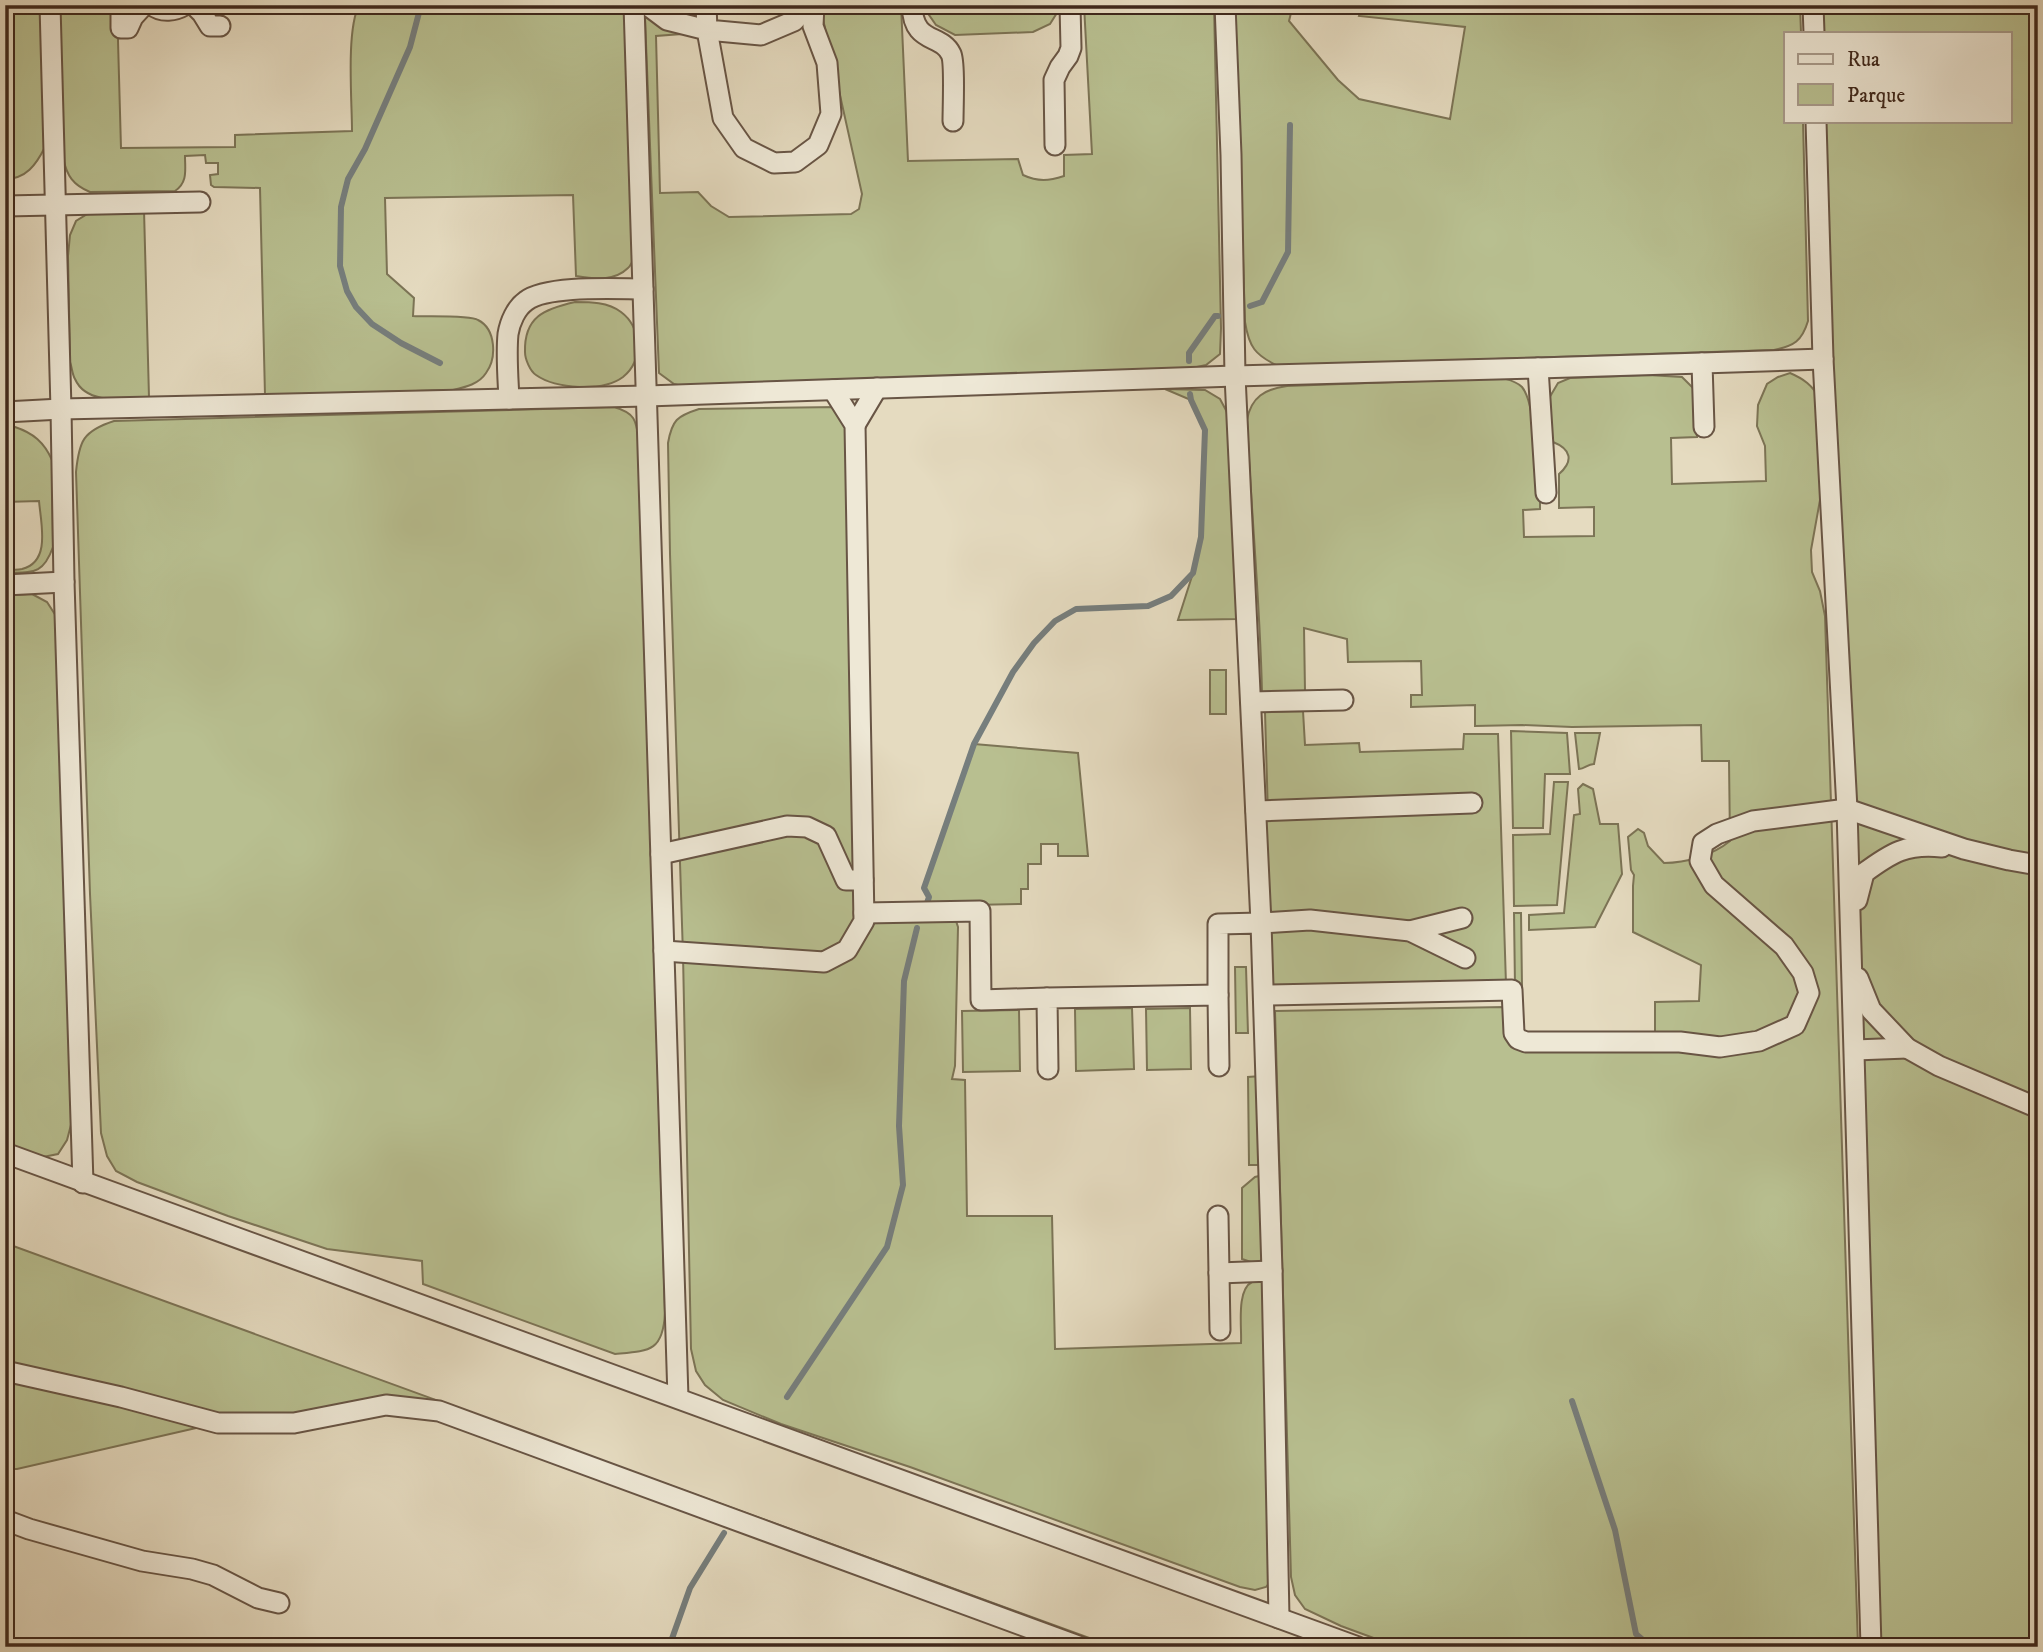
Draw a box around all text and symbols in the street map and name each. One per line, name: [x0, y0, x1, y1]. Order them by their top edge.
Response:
legend: [1784, 32, 2011, 122]
text: Rua: [1847, 47, 1880, 73]
text: Parque: [1847, 83, 1905, 109]

